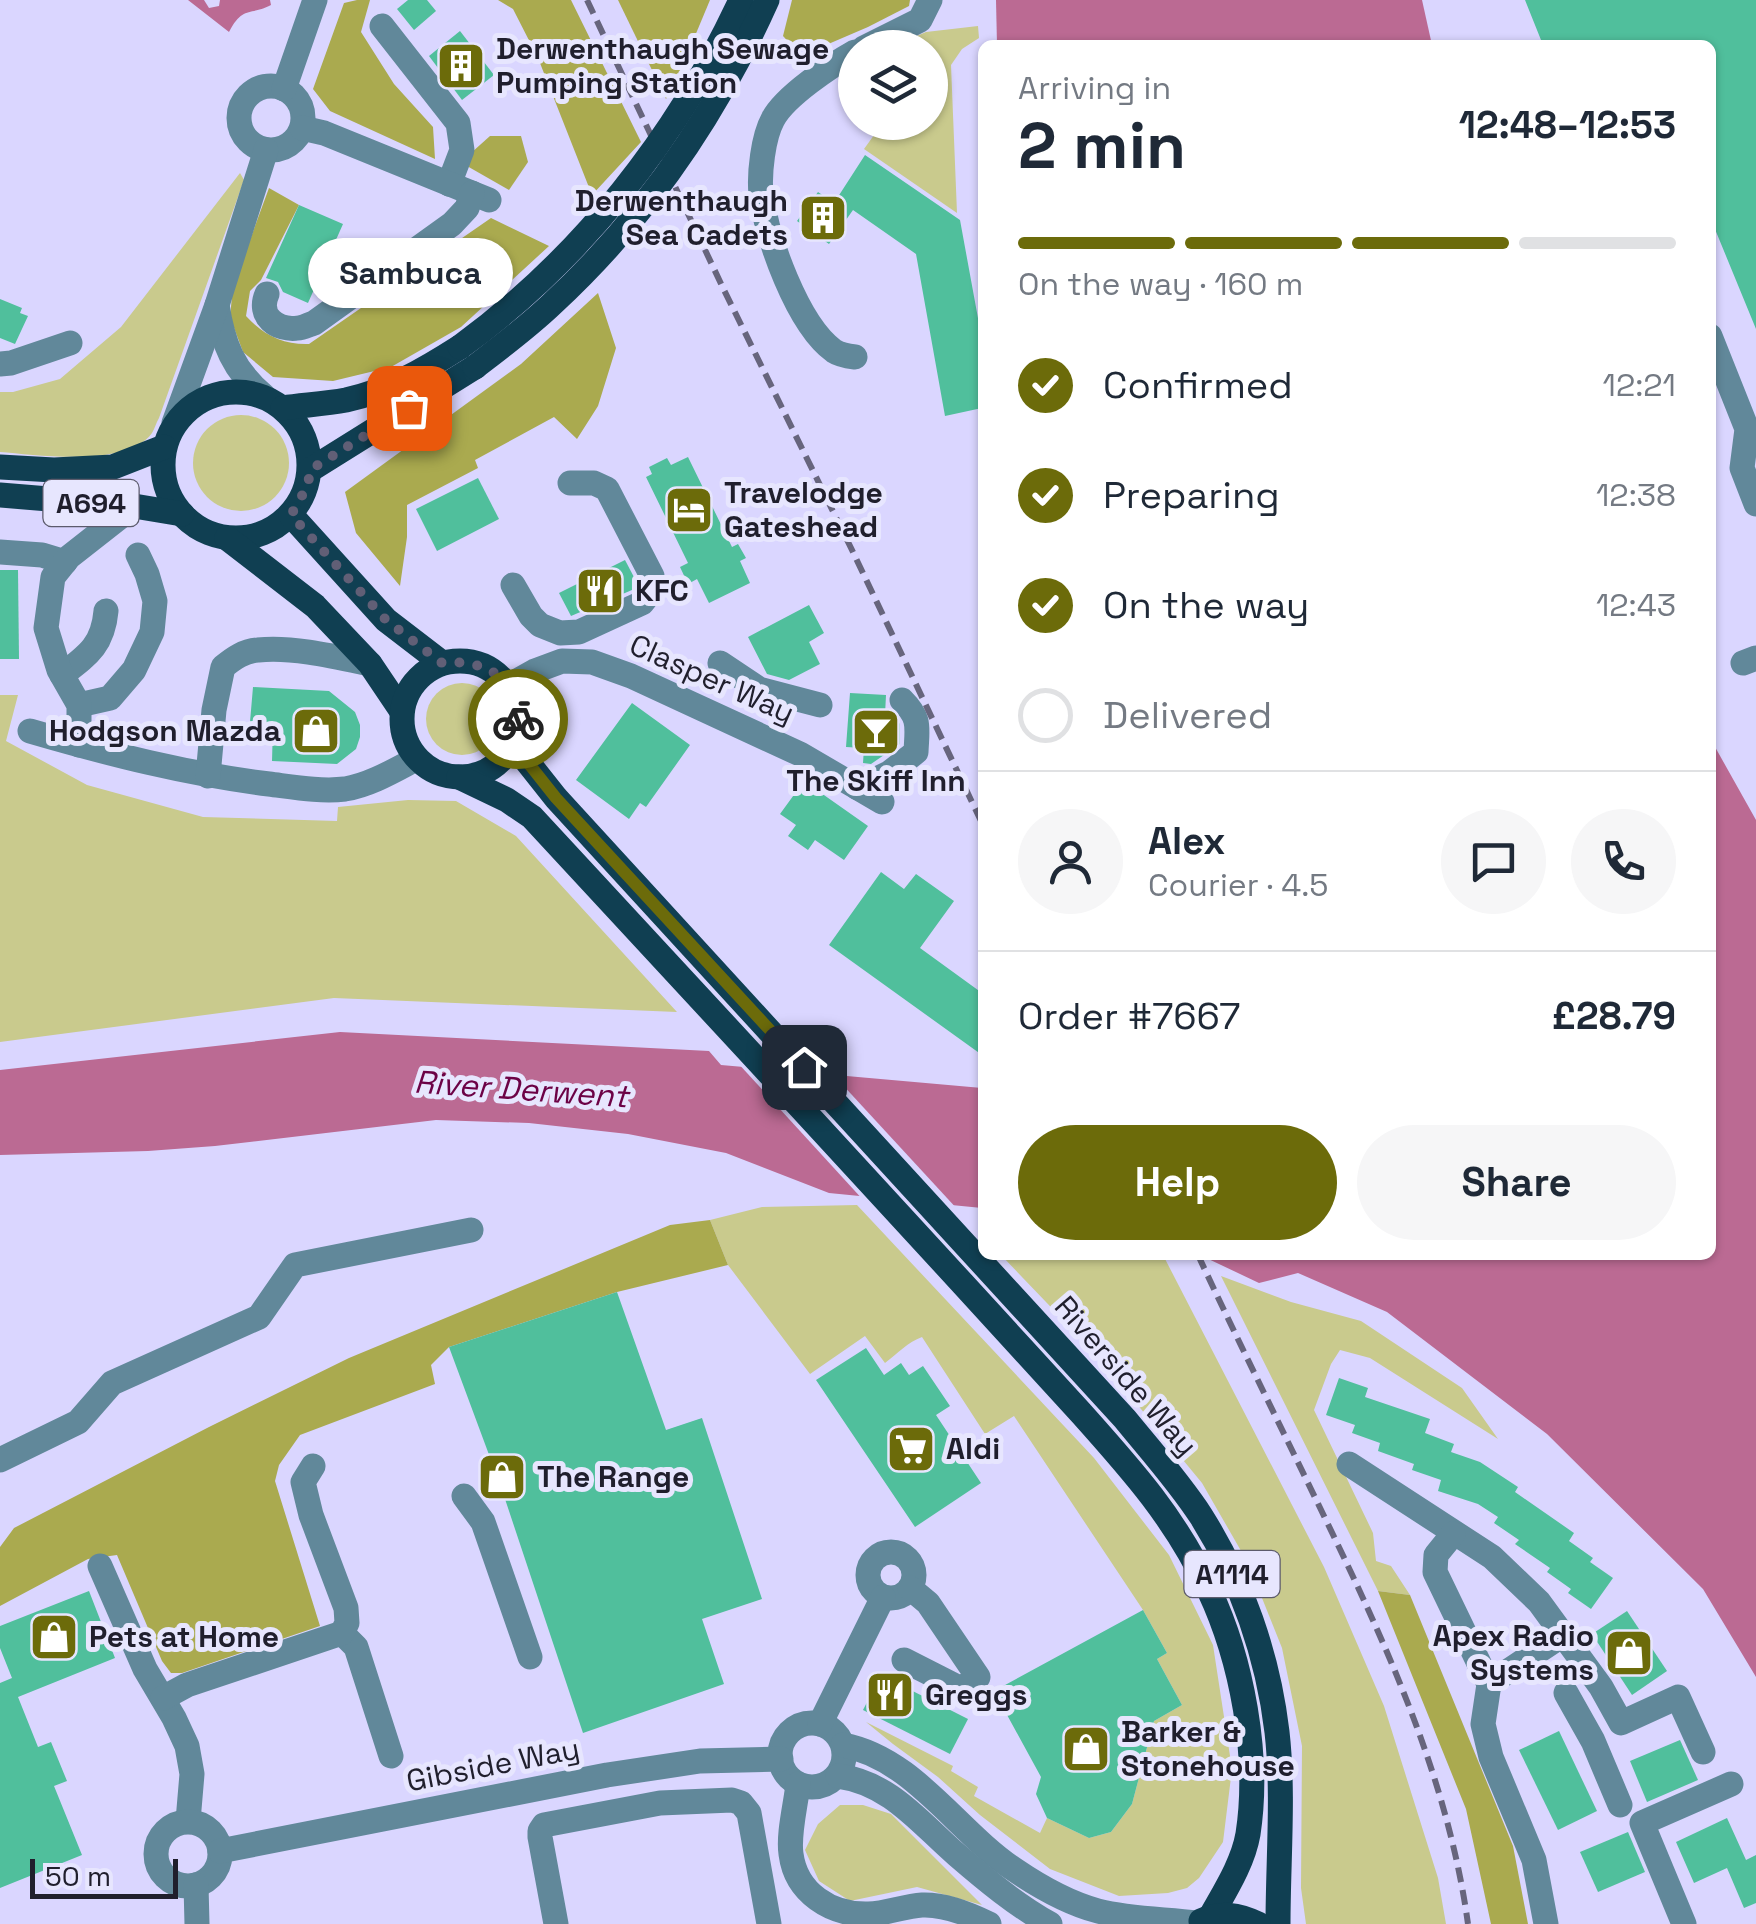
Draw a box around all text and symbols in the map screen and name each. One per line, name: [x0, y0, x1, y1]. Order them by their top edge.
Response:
place label: Derwenthaugh Sewage Pumping Station: [496, 29, 829, 102]
map controls: [838, 30, 948, 140]
button: layers: [838, 30, 948, 140]
building icon: Derwenthaugh Sewage Pumping Station: [435, 40, 487, 92]
text: Arriving in: [1018, 68, 1171, 108]
text: 12:48–12:53: [1459, 101, 1676, 149]
text: 2 min: [1018, 104, 1186, 187]
place label: Derwenthaugh Sea Cadets: [575, 181, 788, 254]
building icon: Derwenthaugh Sea Cadets: [797, 192, 849, 244]
callout: Sambuca: [306, 238, 512, 308]
text: Sambuca: [339, 253, 482, 293]
text: On the way · 160 m: [1018, 264, 1303, 304]
icon: check: [1018, 358, 1073, 413]
text: Confirmed: [1103, 361, 1293, 409]
text: 12:21: [1603, 365, 1676, 405]
pin: [367, 366, 452, 451]
icon: bag: [382, 381, 437, 436]
icon: check: [1018, 468, 1073, 523]
text: Preparing: [1103, 471, 1280, 519]
place label: Travelodge Gateshead: [724, 473, 883, 546]
text: 12:38: [1596, 475, 1676, 515]
road number: A694: [44, 480, 138, 526]
hotel icon: Travelodge Gateshead: [663, 484, 715, 536]
restaurant icon: KFC: [574, 565, 626, 617]
place label: KFC: [635, 571, 689, 610]
icon: check: [1018, 578, 1073, 633]
text: On the way: [1103, 581, 1309, 629]
text: 12:43: [1596, 585, 1676, 625]
street label: Clasper Way: [624, 625, 801, 732]
courier: [468, 669, 568, 769]
text: Delivered: [1103, 691, 1272, 739]
icon: bike: [491, 692, 546, 747]
shop icon: Hodgson Mazda: [290, 705, 342, 757]
bar icon: The Skiff Inn: [850, 706, 902, 758]
place label: Hodgson Mazda: [49, 711, 281, 750]
place label: The Skiff Inn: [786, 761, 966, 800]
button: person: [1018, 809, 1123, 914]
button: chat: [1441, 809, 1546, 914]
button: phone: [1571, 809, 1676, 914]
text: Alex: [1148, 817, 1225, 865]
text: Courier · 4.5: [1148, 865, 1329, 905]
text: Order #7667: [1018, 992, 1241, 1040]
text: £28.79: [1552, 992, 1676, 1040]
pin: [762, 1025, 847, 1110]
icon: home: [777, 1040, 832, 1095]
water label: River Derwent: [413, 1062, 633, 1117]
button: Help: [1018, 1125, 1337, 1240]
button: Share: [1357, 1125, 1676, 1240]
street label: Riverside Way: [1046, 1288, 1207, 1464]
supermarket icon: Aldi: [885, 1423, 937, 1475]
place label: Aldi: [946, 1429, 1000, 1468]
shop icon: The Range: [476, 1451, 528, 1503]
place label: The Range: [537, 1457, 689, 1496]
road number: A1114: [1184, 1551, 1280, 1597]
shop icon: Pets at Home: [28, 1611, 80, 1663]
place label: Apex Radio Systems: [1433, 1616, 1594, 1689]
place label: Pets at Home: [89, 1617, 279, 1656]
shop icon: Apex Radio Systems: [1603, 1627, 1655, 1679]
restaurant icon: Greggs: [864, 1669, 916, 1721]
place label: Greggs: [925, 1675, 1028, 1714]
place label: Barker & Stonehouse: [1121, 1712, 1295, 1785]
shop icon: Barker & Stonehouse: [1060, 1723, 1112, 1775]
street label: Gibside Way: [403, 1729, 583, 1800]
scale bar: [30, 1854, 178, 1898]
text: 50 m: [45, 1858, 111, 1894]

